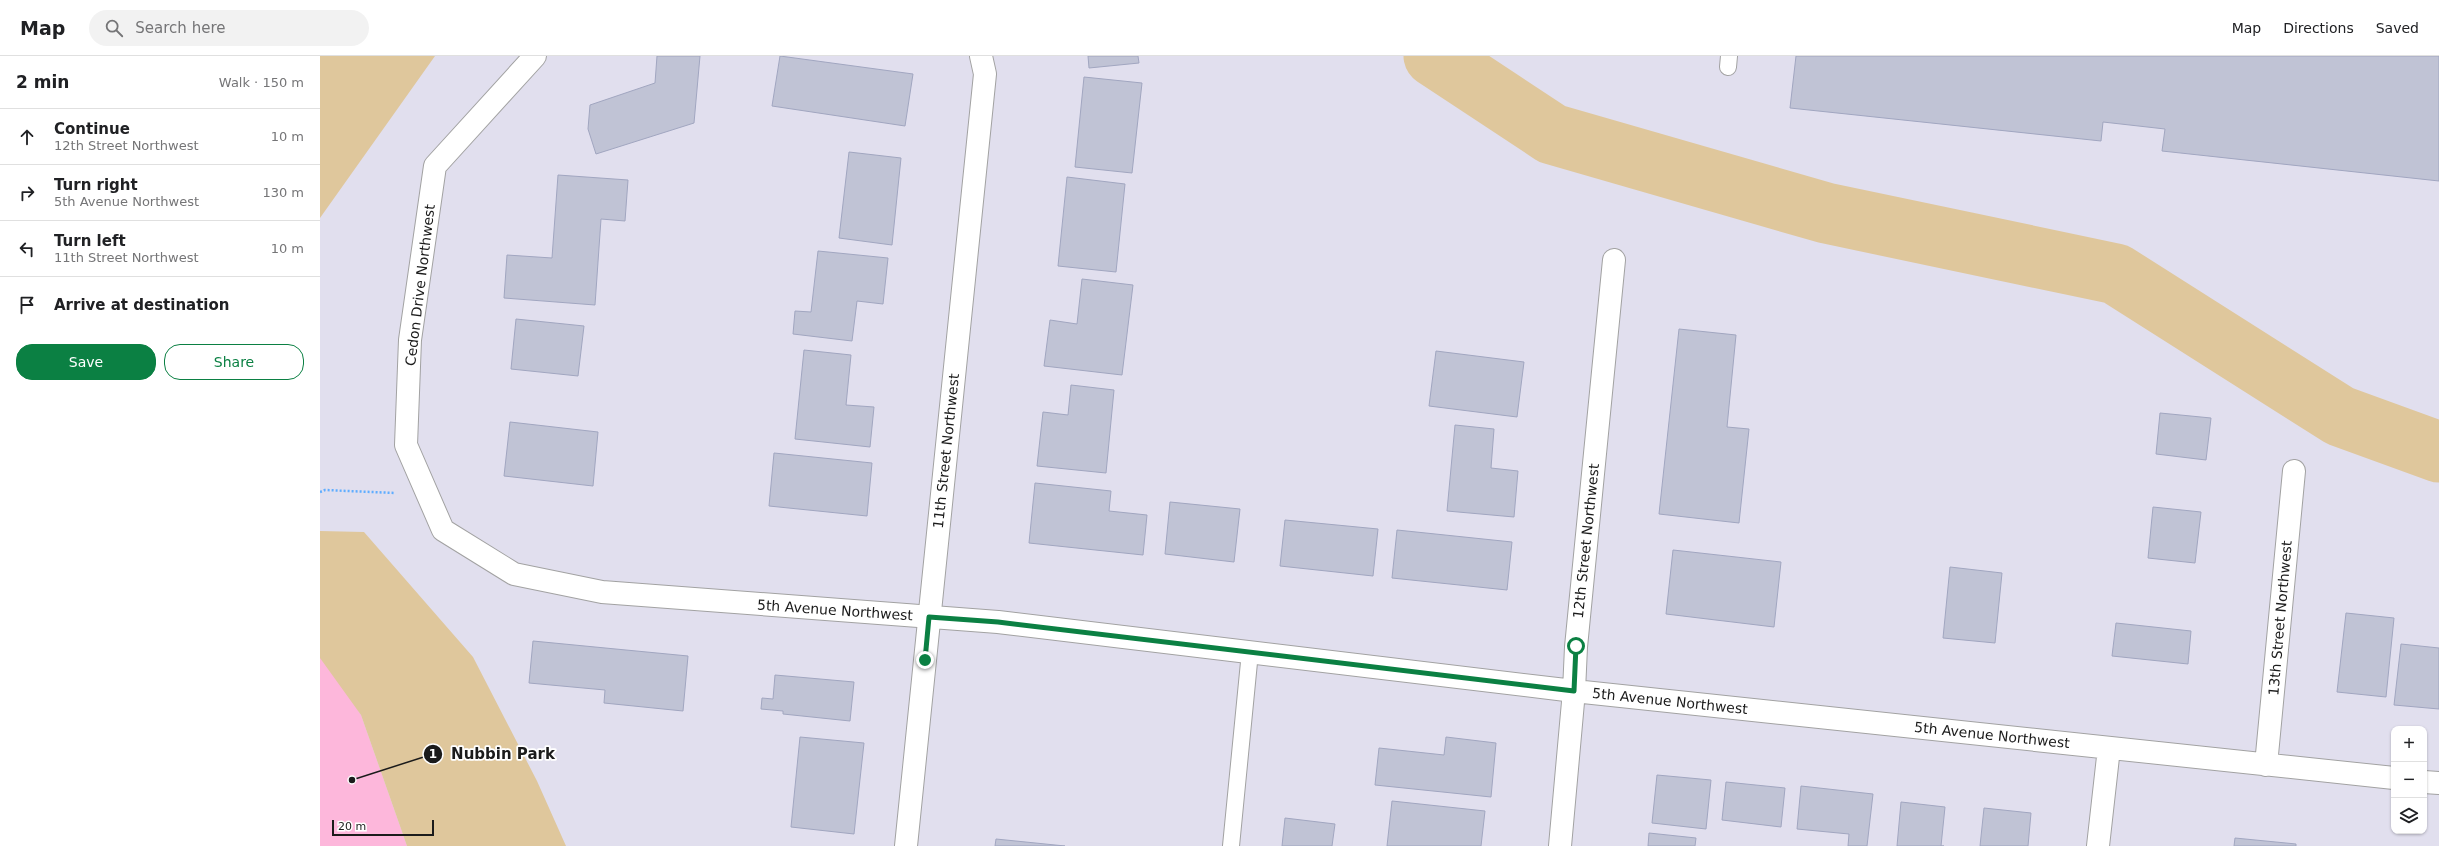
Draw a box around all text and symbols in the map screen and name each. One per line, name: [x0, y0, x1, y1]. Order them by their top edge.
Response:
search box: [89, 10, 369, 46]
text: Map: [20, 17, 65, 39]
icon: search: [103, 17, 125, 39]
text: Search here: [135, 19, 225, 37]
text: Map: [2232, 20, 2261, 36]
text: Directions: [2283, 20, 2354, 36]
text: Saved: [2376, 20, 2419, 36]
text: 2 min: [16, 72, 69, 92]
text: Walk · 150 m: [219, 75, 304, 90]
text: Continue: [54, 120, 130, 138]
icon: ahead: [16, 126, 38, 148]
text: 10 m: [271, 129, 304, 144]
text: 12th Street Northwest: [54, 138, 199, 153]
text: Turn right: [54, 176, 138, 194]
icon: right: [16, 182, 38, 204]
text: 130 m: [262, 185, 304, 200]
text: 5th Avenue Northwest: [54, 194, 199, 209]
street label: Cedon Drive Northwest: [402, 203, 438, 367]
text: Turn left: [54, 232, 126, 250]
icon: left: [16, 238, 38, 260]
text: 10 m: [271, 241, 304, 256]
text: 11th Street Northwest: [54, 250, 199, 265]
icon: arrive: [16, 294, 38, 316]
text: Arrive at destination: [54, 296, 229, 314]
button: Save: [16, 344, 156, 380]
button: Share: [164, 344, 304, 380]
street label: 11th Street Northwest: [930, 372, 962, 529]
street label: 12th Street Northwest: [1570, 462, 1602, 619]
street label: 13th Street Northwest: [2265, 539, 2295, 696]
street label: 5th Avenue Northwest: [757, 597, 914, 623]
route start: [1567, 637, 1585, 655]
route end: [916, 651, 934, 669]
street label: 5th Avenue Northwest: [1591, 685, 1749, 717]
street label: 5th Avenue Northwest: [1913, 719, 2071, 751]
map controls: [2391, 726, 2427, 834]
button: +: [2391, 726, 2427, 762]
callout: Nubbin Park: [423, 740, 563, 767]
text: Nubbin Park: [451, 745, 556, 763]
text: 1: [429, 747, 437, 761]
button: −: [2391, 762, 2427, 798]
button: layers: [2391, 798, 2427, 834]
scale bar: [332, 818, 434, 837]
text: 20 m: [338, 820, 366, 833]

